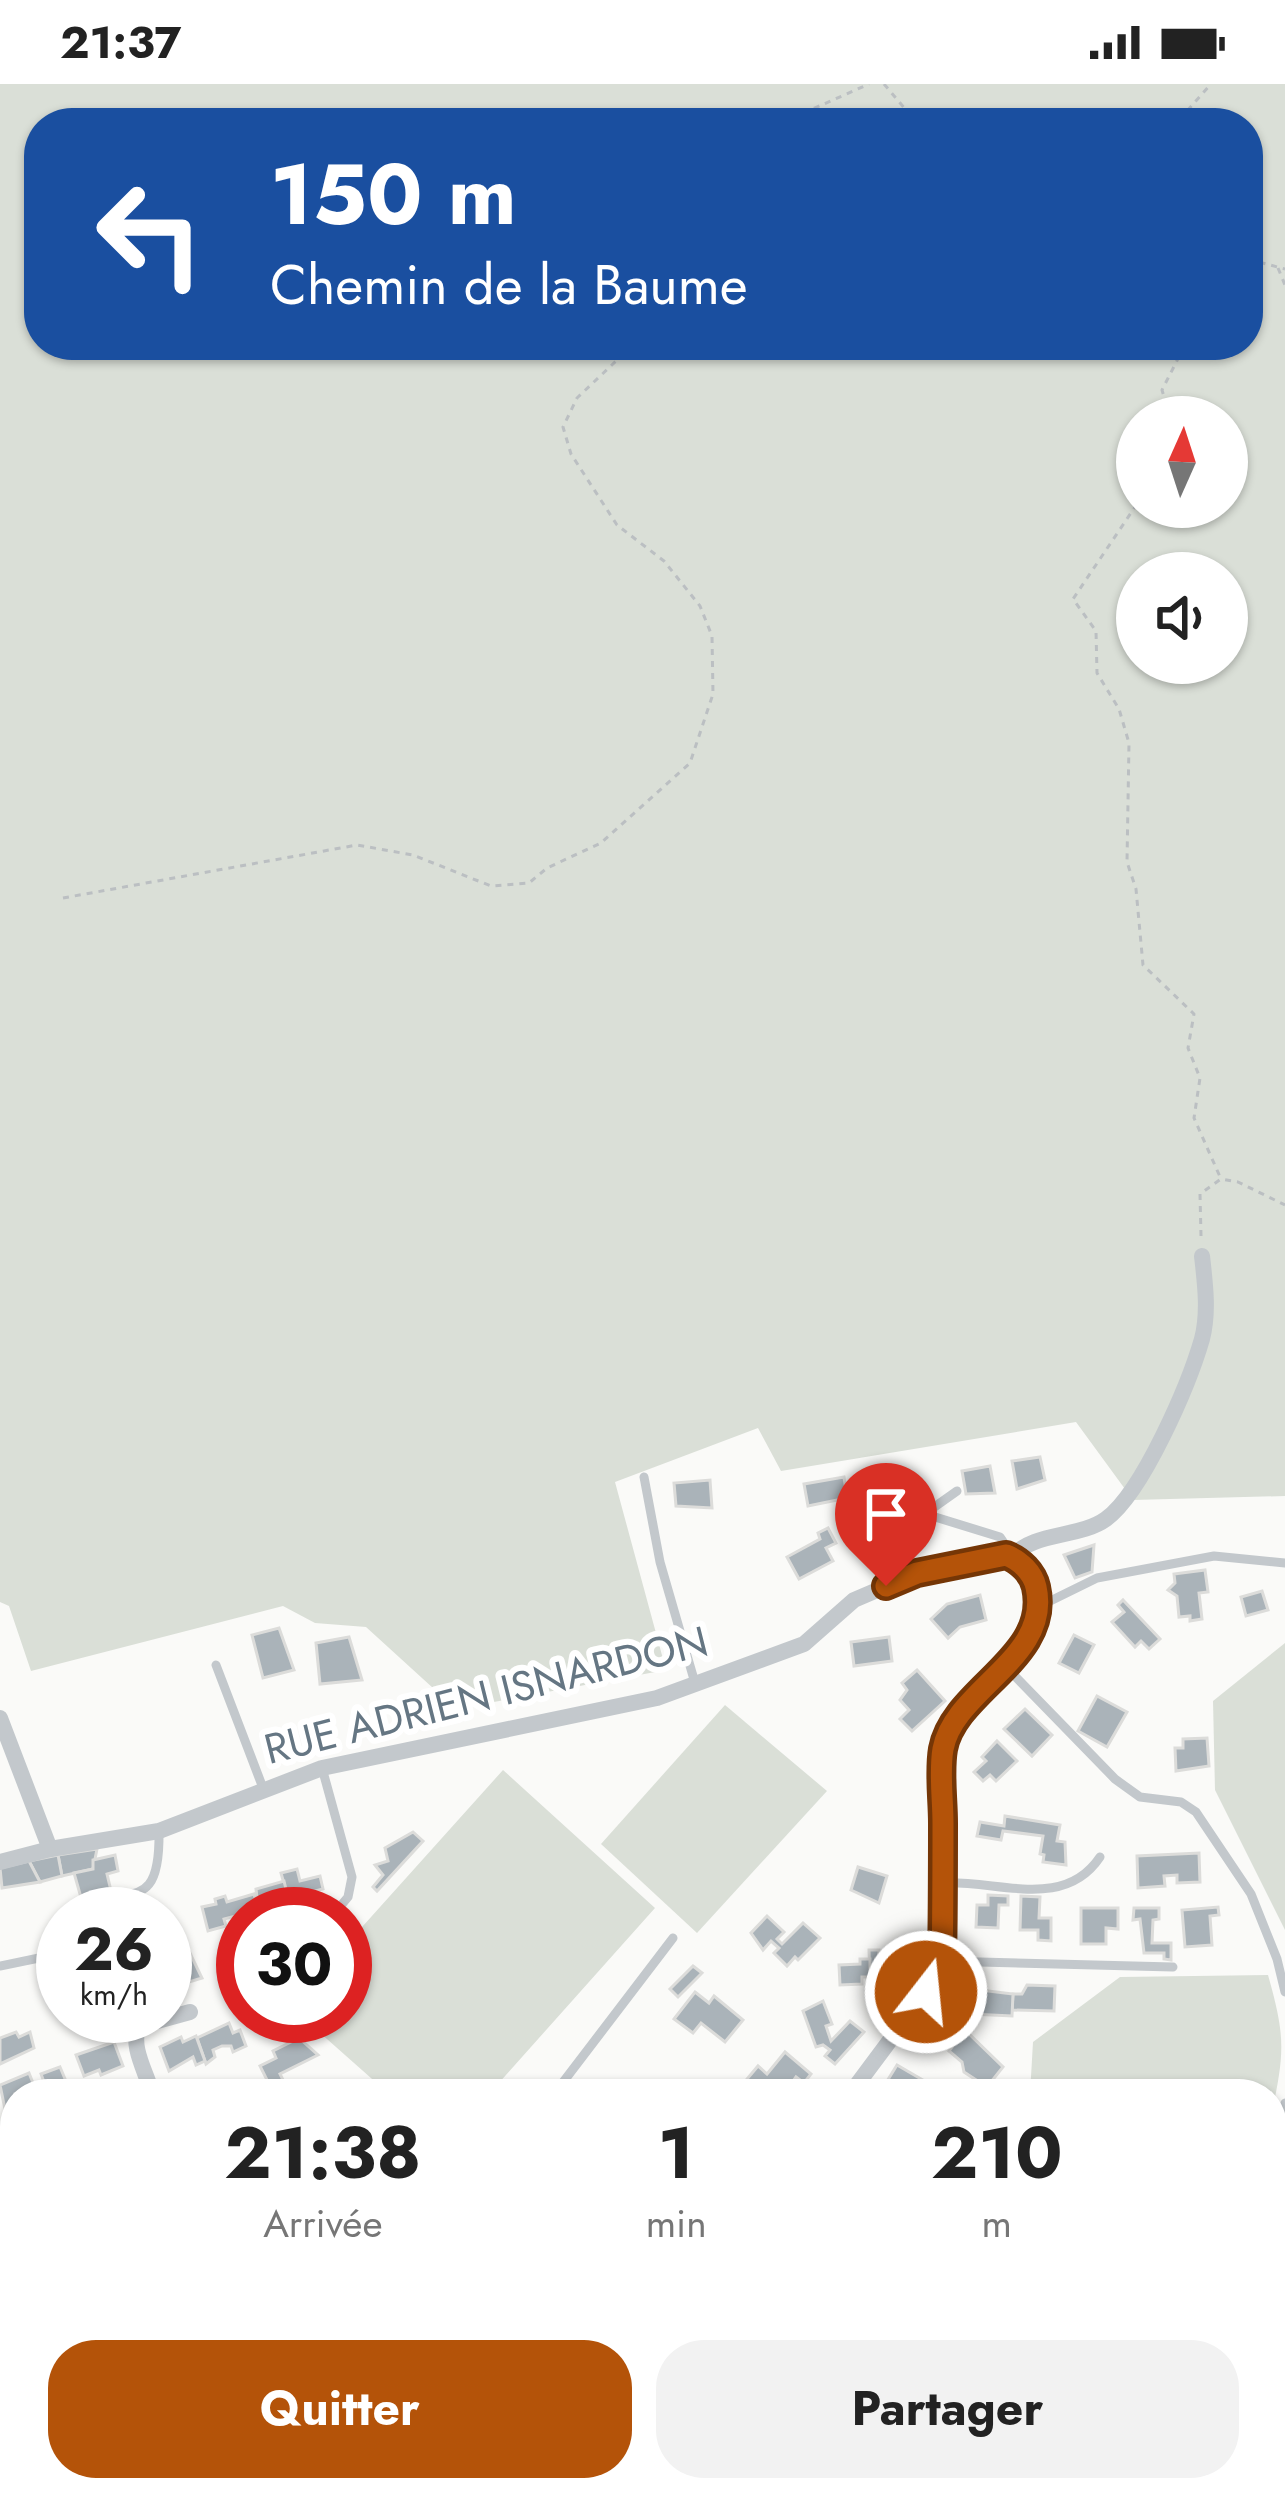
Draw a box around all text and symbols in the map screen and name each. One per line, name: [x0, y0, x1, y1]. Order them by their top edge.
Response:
text: 21:37: [60, 10, 181, 75]
text: 150 m: [270, 134, 517, 256]
icon: left: [72, 156, 228, 312]
text: Chemin de la Baume: [270, 246, 748, 324]
north arrow: [1116, 396, 1248, 528]
map controls: [1116, 396, 1248, 684]
button: sound: [1116, 552, 1248, 684]
pin: [835, 1463, 937, 1586]
icon: arrive: [853, 1481, 919, 1547]
street label: RUE ADRIEN ISNARDON: [258, 1610, 714, 1780]
speed limit sign: 30: [216, 1887, 372, 2043]
text: 26: [74, 1906, 154, 1993]
position arrow: [863, 1929, 989, 2055]
text: km/h: [80, 1973, 148, 2016]
text: 21:38: [224, 2101, 421, 2205]
text: 1: [658, 2101, 694, 2205]
text: 210: [931, 2101, 1063, 2205]
text: Arrivée: [263, 2195, 383, 2252]
text: min: [646, 2195, 707, 2252]
text: m: [982, 2195, 1012, 2252]
button: Quitter: [48, 2340, 632, 2478]
button: Partager: [656, 2340, 1239, 2478]

